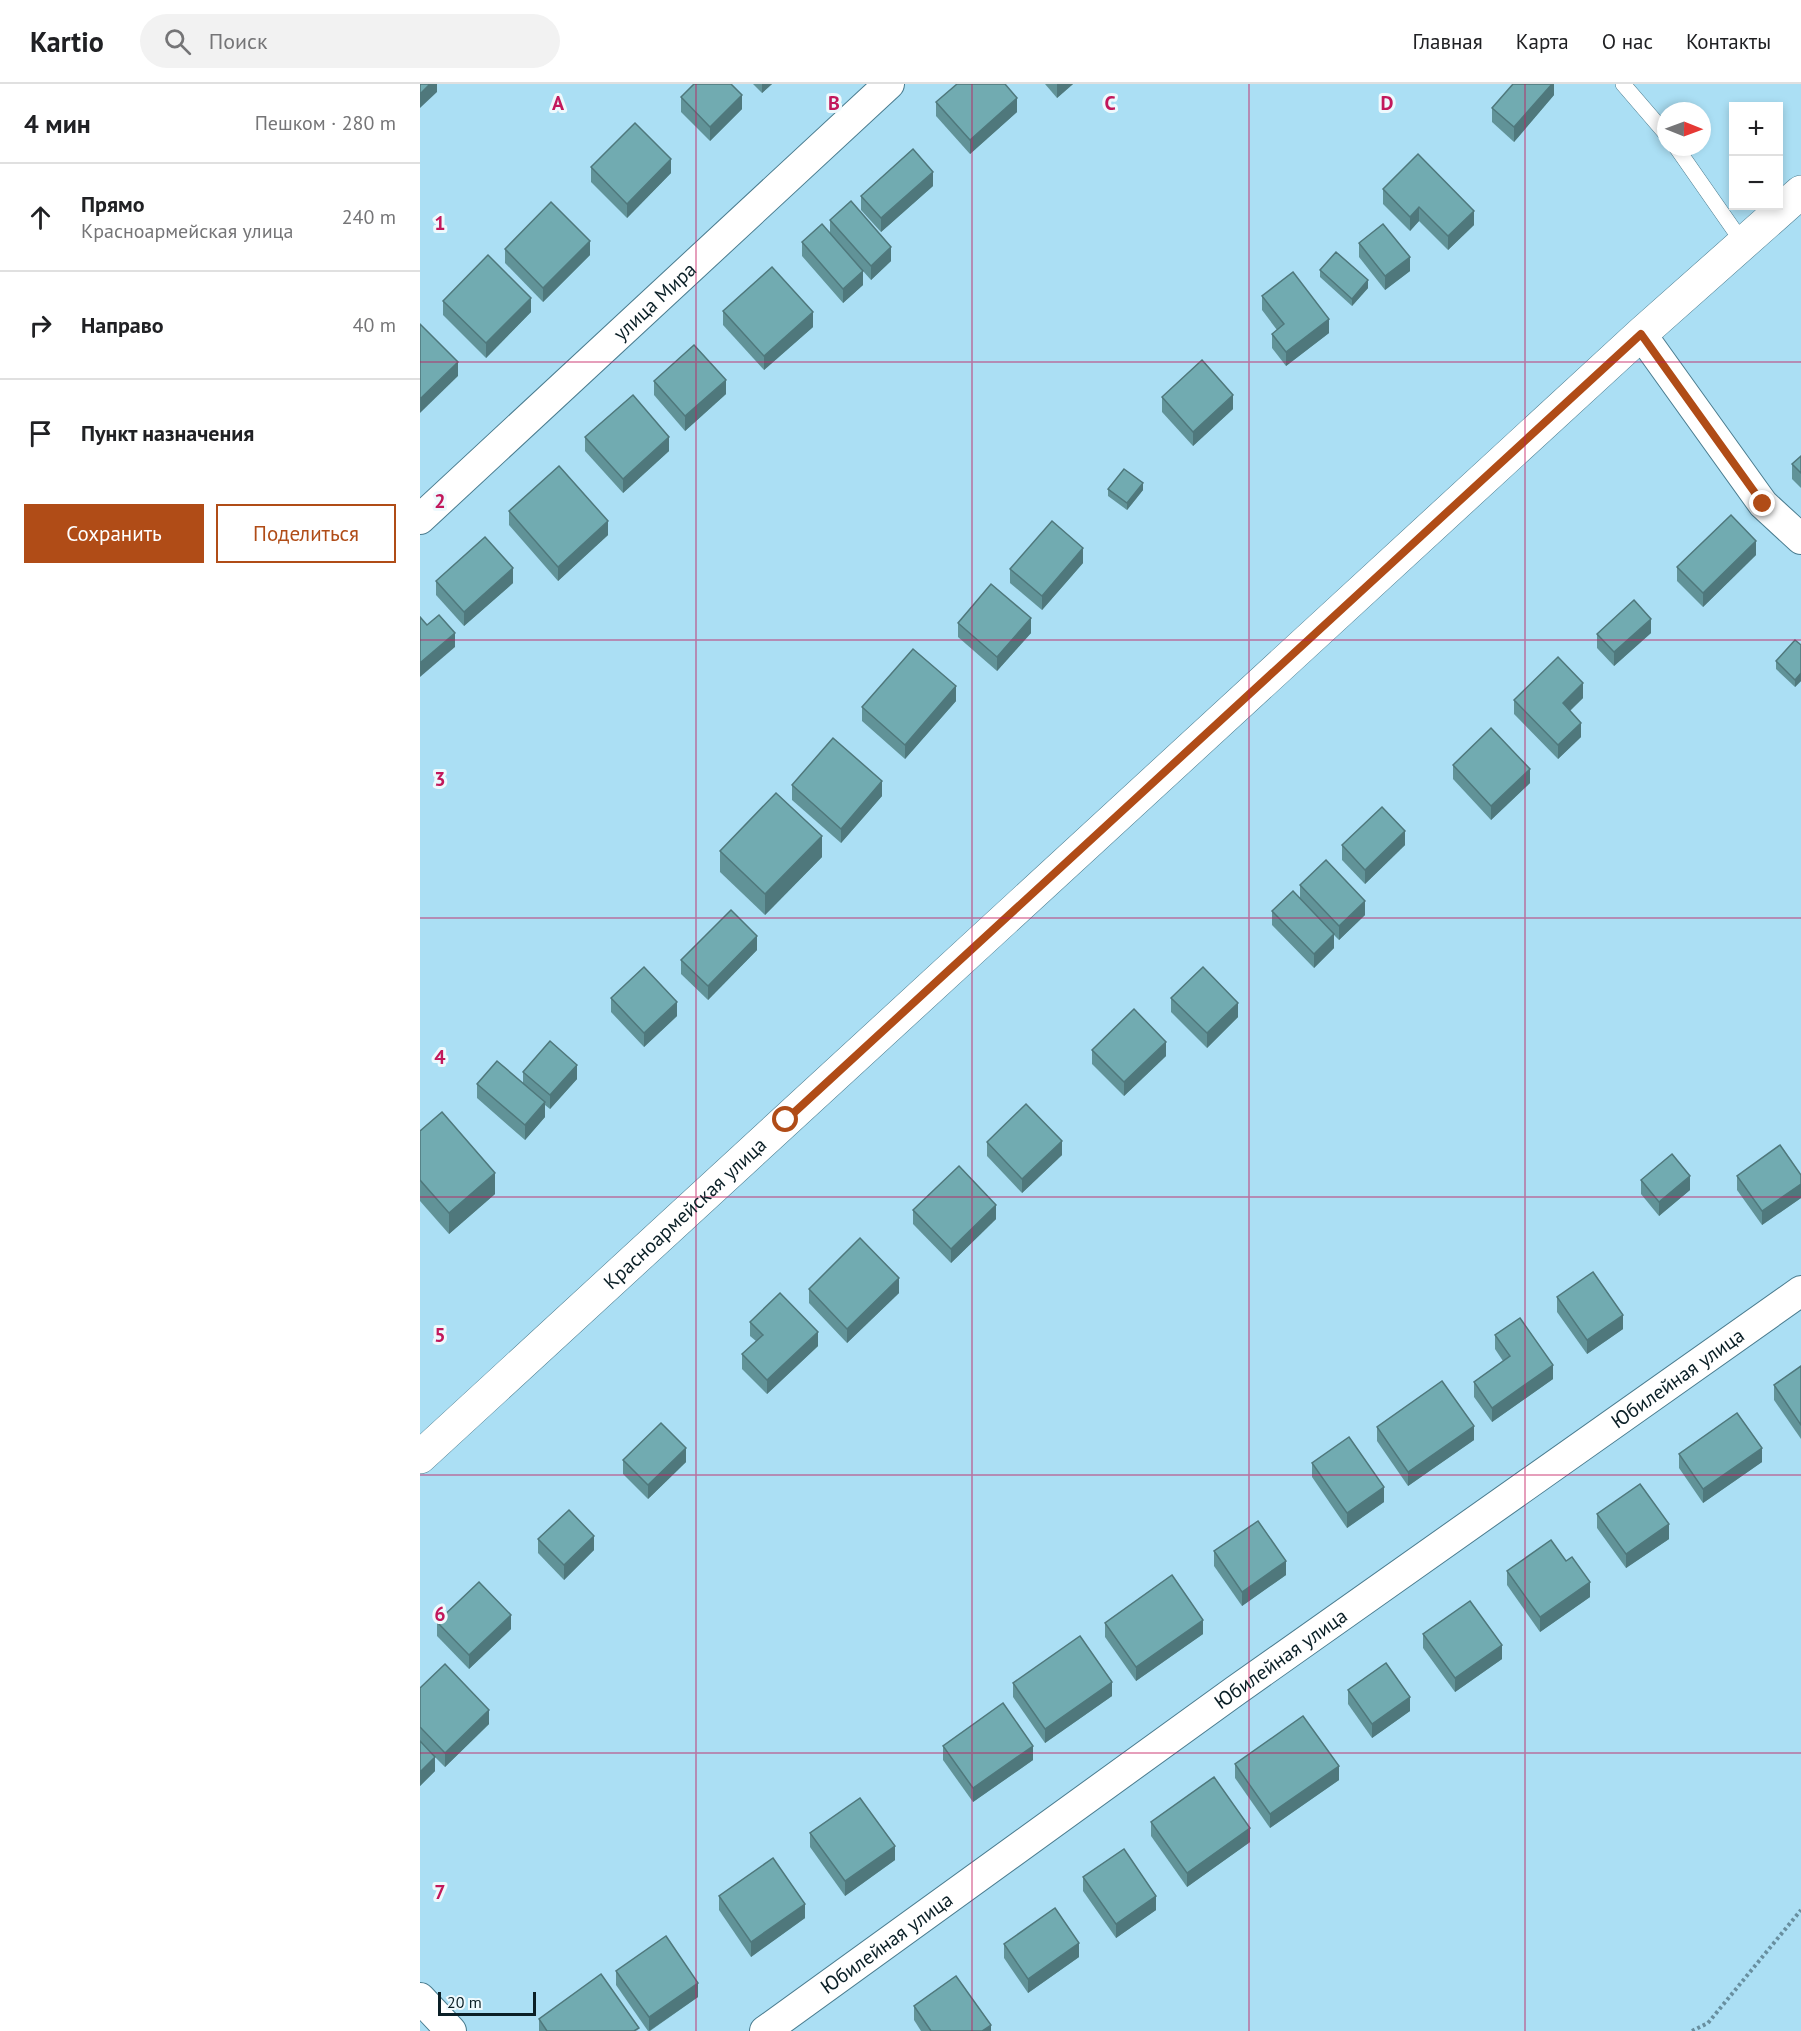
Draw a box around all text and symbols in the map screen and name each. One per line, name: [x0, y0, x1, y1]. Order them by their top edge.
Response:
search box: [140, 14, 560, 68]
text: Kartio: [30, 23, 104, 60]
icon: search: [161, 25, 194, 58]
text: Поиск: [209, 27, 267, 55]
text: Главная: [1412, 28, 1483, 55]
text: Карта: [1516, 28, 1569, 55]
text: О нас: [1602, 28, 1653, 55]
text: Контакты: [1686, 28, 1771, 55]
text: A: [552, 90, 565, 116]
text: B: [828, 90, 840, 116]
text: C: [1104, 90, 1116, 116]
text: D: [1381, 90, 1394, 116]
north arrow: [1657, 102, 1711, 156]
map controls: [1729, 102, 1783, 210]
button: +: [1729, 102, 1783, 156]
text: 4 мин: [24, 107, 91, 140]
text: Пешком · 280 m: [255, 110, 396, 136]
button: −: [1729, 156, 1783, 210]
text: Прямо: [81, 190, 144, 218]
icon: ahead: [24, 201, 57, 234]
text: 240 m: [342, 204, 396, 230]
text: 1: [434, 210, 446, 236]
text: Красноармейская улица: [81, 218, 293, 244]
street label: улица Мира: [608, 257, 701, 346]
icon: right: [24, 309, 57, 342]
text: Направо: [81, 311, 164, 339]
text: 40 m: [353, 312, 396, 338]
icon: arrive: [24, 417, 57, 450]
text: Пункт назначения: [81, 419, 254, 447]
text: 2: [434, 488, 446, 514]
route end: [1749, 490, 1775, 516]
button: Сохранить: [24, 504, 204, 563]
button: Поделиться: [216, 504, 396, 563]
text: 3: [434, 766, 446, 792]
text: 4: [434, 1044, 446, 1070]
route start: [772, 1106, 798, 1132]
street label: Красноармейская улица: [598, 1132, 772, 1295]
text: 5: [434, 1322, 446, 1348]
street label: Юбилейная улица: [1606, 1322, 1749, 1434]
text: 6: [434, 1601, 446, 1627]
street label: Юбилейная улица: [1209, 1603, 1352, 1715]
text: 7: [434, 1879, 446, 1905]
street label: Юбилейная улица: [815, 1886, 958, 2000]
scale bar: [438, 1989, 536, 2016]
text: 20 m: [447, 1992, 482, 2012]

